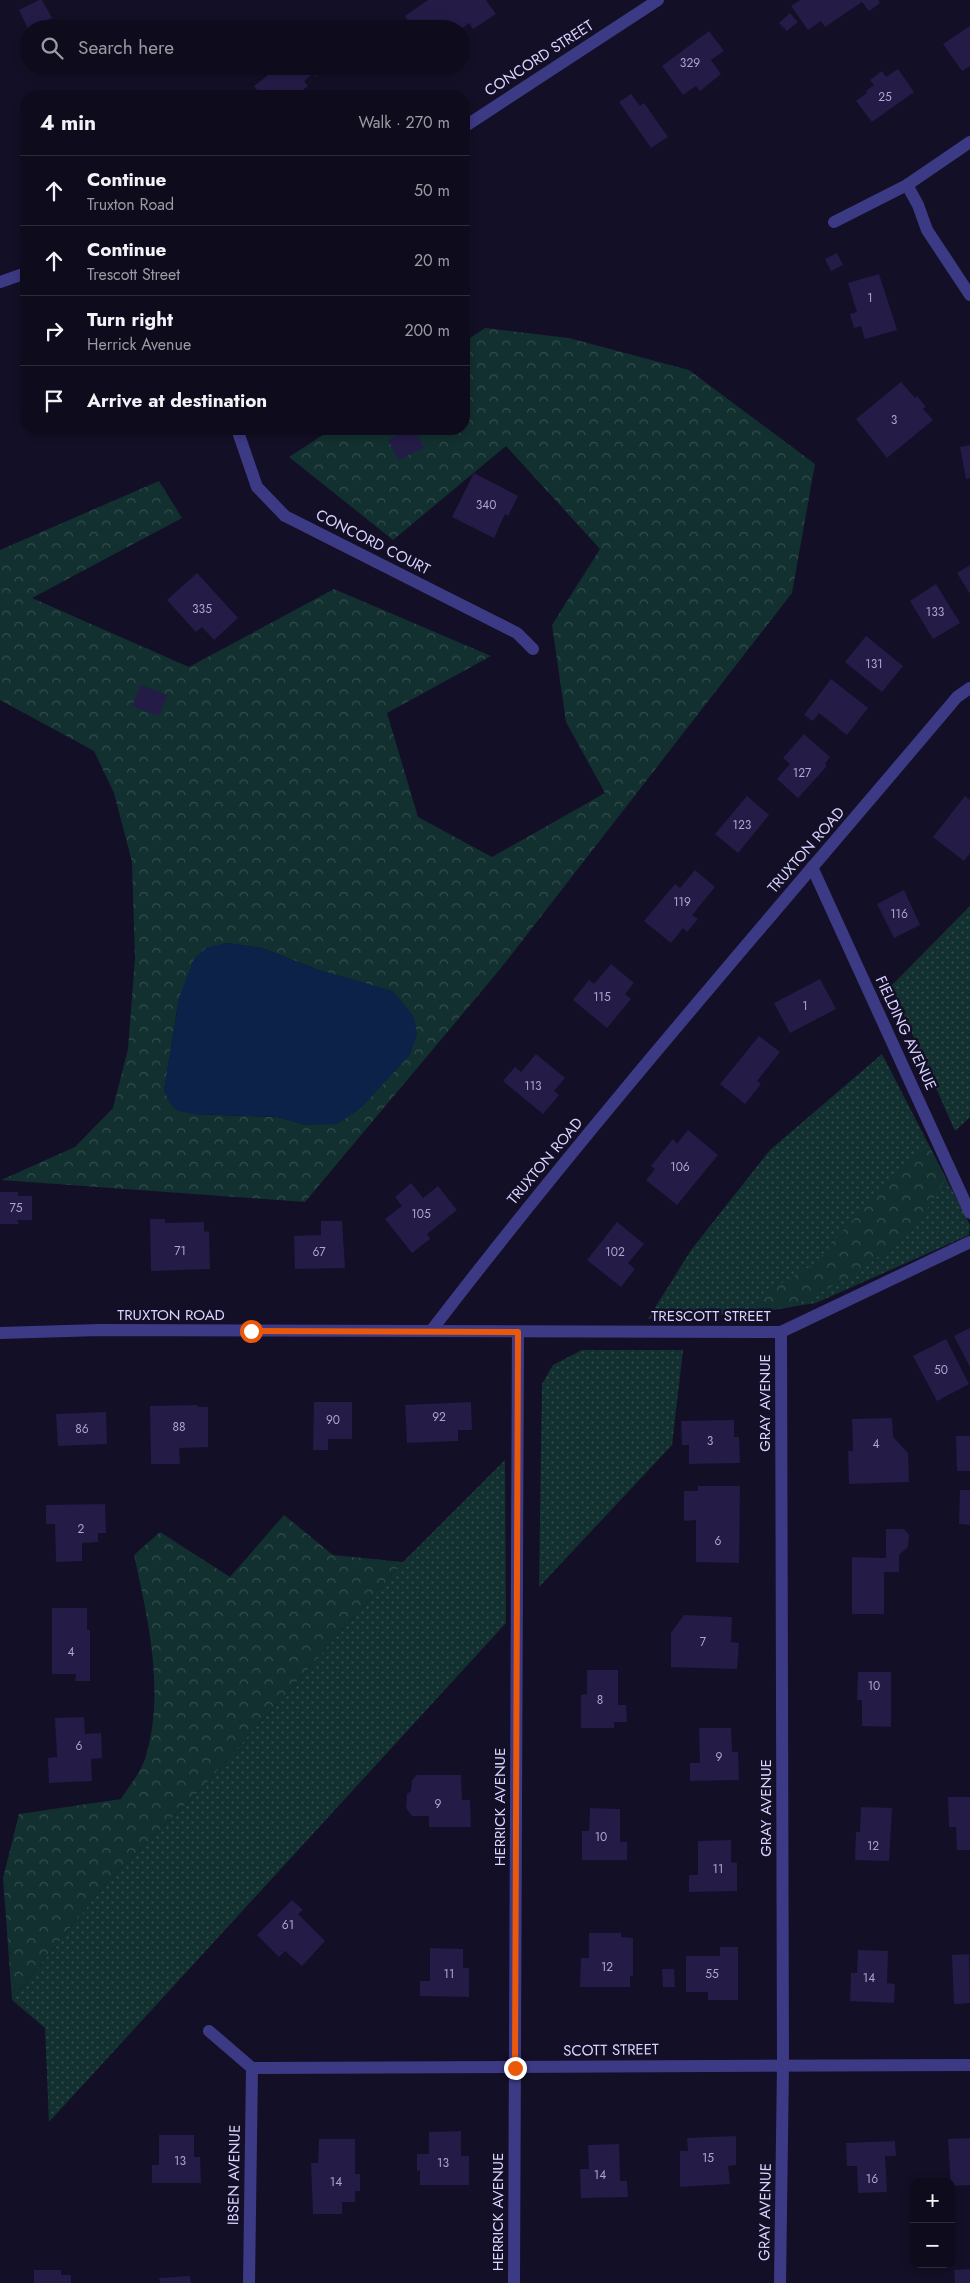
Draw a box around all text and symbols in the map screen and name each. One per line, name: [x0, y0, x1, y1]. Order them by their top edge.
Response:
street label: CONCORD STREET: [480, 14, 598, 102]
search box: [20, 20, 470, 75]
icon: search: [38, 34, 66, 62]
text: Search here: [78, 34, 174, 61]
house number: 329: [680, 54, 700, 72]
house number: 25: [878, 88, 892, 106]
text: 4 min: [40, 108, 96, 138]
text: Walk · 270 m: [359, 111, 450, 134]
text: Continue: [87, 166, 166, 193]
icon: ahead: [40, 177, 68, 205]
text: 50 m: [414, 179, 450, 202]
text: Truxton Road: [87, 193, 174, 216]
text: Continue: [87, 236, 166, 263]
icon: ahead: [40, 247, 68, 275]
text: 20 m: [414, 249, 450, 272]
text: Trescott Street: [87, 263, 180, 286]
house number: 1: [867, 289, 873, 307]
text: Turn right: [87, 306, 173, 333]
icon: right: [40, 317, 68, 345]
text: 200 m: [404, 319, 450, 342]
text: Herrick Avenue: [87, 333, 191, 356]
icon: arrive: [40, 387, 68, 415]
text: Arrive at destination: [87, 387, 267, 414]
house number: 3: [891, 411, 898, 429]
house number: 340: [476, 496, 496, 514]
street label: CONCORD COURT: [312, 504, 434, 580]
house number: 335: [192, 600, 212, 618]
house number: 133: [926, 603, 945, 621]
house number: 131: [865, 655, 883, 673]
house number: 127: [793, 764, 812, 782]
street label: TRUXTON ROAD: [762, 802, 850, 898]
house number: 123: [733, 816, 752, 834]
house number: 119: [673, 893, 691, 911]
house number: 116: [890, 905, 908, 923]
street label: FIELDING AVENUE: [870, 972, 942, 1094]
house number: 115: [593, 988, 611, 1006]
house number: 1: [802, 997, 808, 1015]
house number: 113: [524, 1077, 542, 1095]
street label: TRUXTON ROAD: [502, 1113, 588, 1209]
house number: 106: [670, 1158, 690, 1176]
house number: 75: [9, 1199, 23, 1217]
house number: 105: [411, 1205, 431, 1223]
house number: 71: [174, 1242, 186, 1260]
house number: 67: [312, 1243, 326, 1261]
house number: 102: [605, 1243, 625, 1261]
street label: TRUXTON ROAD: [117, 1304, 225, 1326]
street label: TRESCOTT STREET: [651, 1305, 771, 1327]
route start: [240, 1320, 263, 1343]
street label: GRAY AVENUE: [754, 1354, 776, 1452]
house number: 50: [934, 1361, 948, 1379]
house number: 92: [432, 1408, 446, 1426]
house number: 90: [326, 1411, 340, 1429]
house number: 88: [172, 1418, 186, 1436]
house number: 86: [75, 1420, 89, 1438]
house number: 3: [707, 1432, 714, 1450]
house number: 4: [873, 1435, 880, 1453]
house number: 2: [78, 1520, 85, 1538]
house number: 6: [715, 1532, 722, 1550]
house number: 7: [700, 1633, 707, 1651]
house number: 4: [68, 1643, 75, 1661]
house number: 10: [868, 1677, 880, 1695]
house number: 8: [597, 1691, 603, 1709]
house number: 6: [76, 1737, 83, 1755]
street label: HERRICK AVENUE: [489, 1748, 511, 1866]
house number: 9: [716, 1748, 723, 1766]
street label: GRAY AVENUE: [755, 1759, 777, 1857]
house number: 9: [435, 1795, 442, 1813]
house number: 10: [595, 1828, 607, 1846]
house number: 12: [867, 1837, 879, 1855]
house number: 11: [713, 1860, 723, 1878]
house number: 61: [282, 1916, 294, 1934]
house number: 12: [601, 1958, 613, 1976]
house number: 11: [444, 1965, 454, 1983]
house number: 55: [705, 1965, 719, 1983]
house number: 14: [863, 1969, 875, 1987]
street label: SCOTT STREET: [563, 2038, 659, 2062]
route end: [504, 2057, 527, 2080]
street label: IBSEN AVENUE: [222, 2125, 246, 2225]
house number: 15: [702, 2149, 714, 2167]
house number: 13: [174, 2152, 186, 2170]
street label: HERRICK AVENUE: [487, 2153, 509, 2271]
house number: 13: [437, 2154, 449, 2172]
street label: GRAY AVENUE: [753, 2163, 777, 2261]
house number: 14: [594, 2166, 606, 2184]
house number: 16: [866, 2170, 878, 2188]
house number: 14: [330, 2173, 342, 2191]
map controls: [910, 2178, 955, 2268]
button: +: [910, 2178, 955, 2223]
button: −: [910, 2223, 955, 2268]

